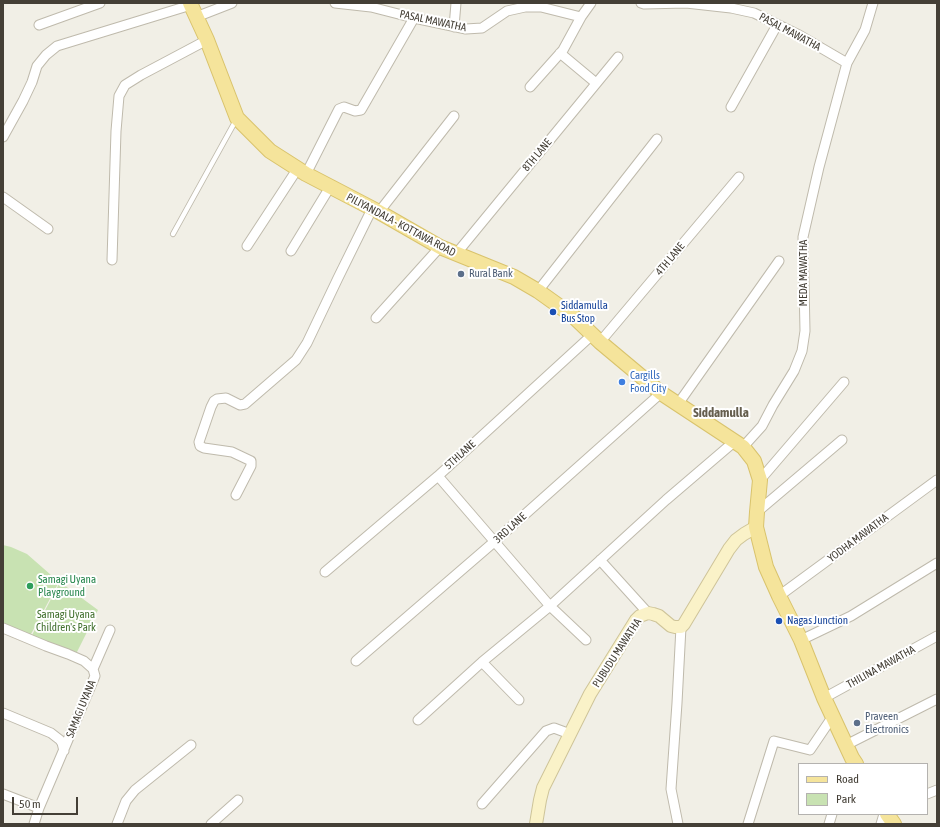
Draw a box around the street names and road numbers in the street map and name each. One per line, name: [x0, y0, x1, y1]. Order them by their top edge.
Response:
street label: PASAL MAWATHA: [398, 7, 468, 35]
street label: PASAL MAWATHA: [757, 10, 823, 54]
street label: 8TH LANE: [519, 136, 555, 174]
street label: PILIYANDALA - KOTTAWA ROAD: [344, 191, 458, 259]
street label: 4TH LANE: [652, 240, 688, 278]
street label: MEDA MAWATHA: [797, 240, 811, 306]
street label: 5THLANE: [442, 438, 478, 472]
street label: 3RD LANE: [491, 510, 529, 546]
street label: YODHA MAWATHA: [825, 511, 891, 565]
street label: PUBUDU MAWATHA: [590, 616, 644, 690]
street label: THILINA MAWATHA: [844, 643, 918, 691]
street label: SAMAGI UYANA: [63, 678, 99, 740]

